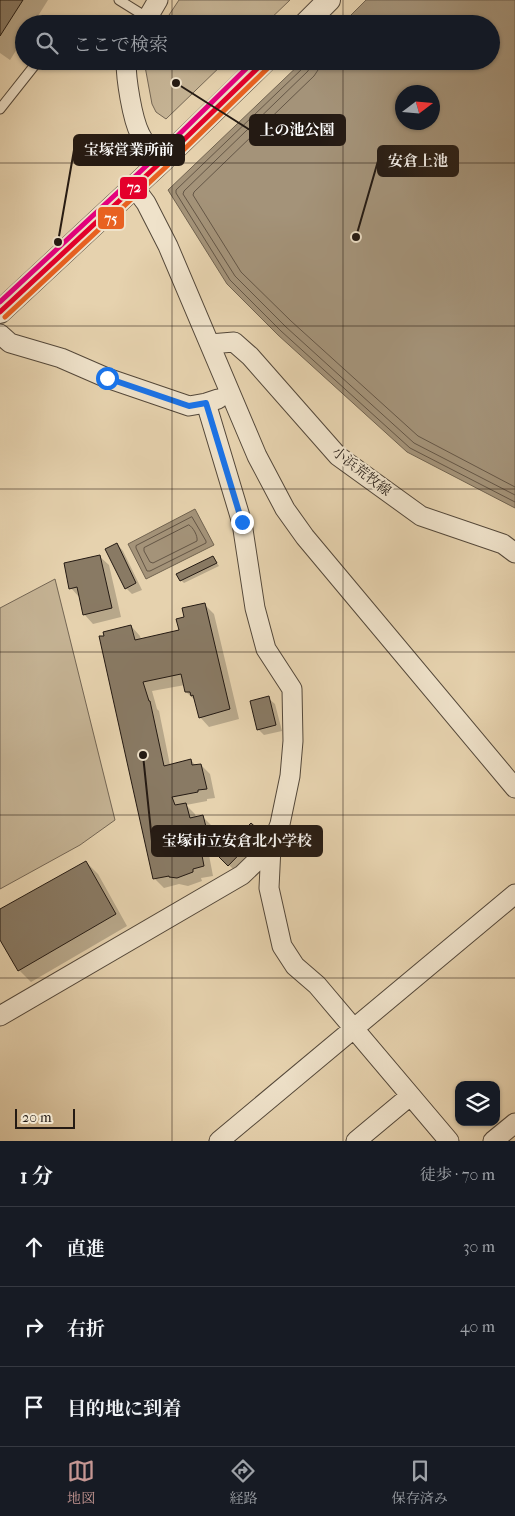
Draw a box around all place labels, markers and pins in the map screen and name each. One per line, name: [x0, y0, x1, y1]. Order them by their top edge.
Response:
callout: 上の池公園: [250, 115, 345, 145]
callout: 宝塚営業所前: [74, 135, 184, 165]
callout: 安倉上池: [378, 146, 458, 176]
callout: 宝塚市立安倉北小学校: [152, 826, 322, 856]

